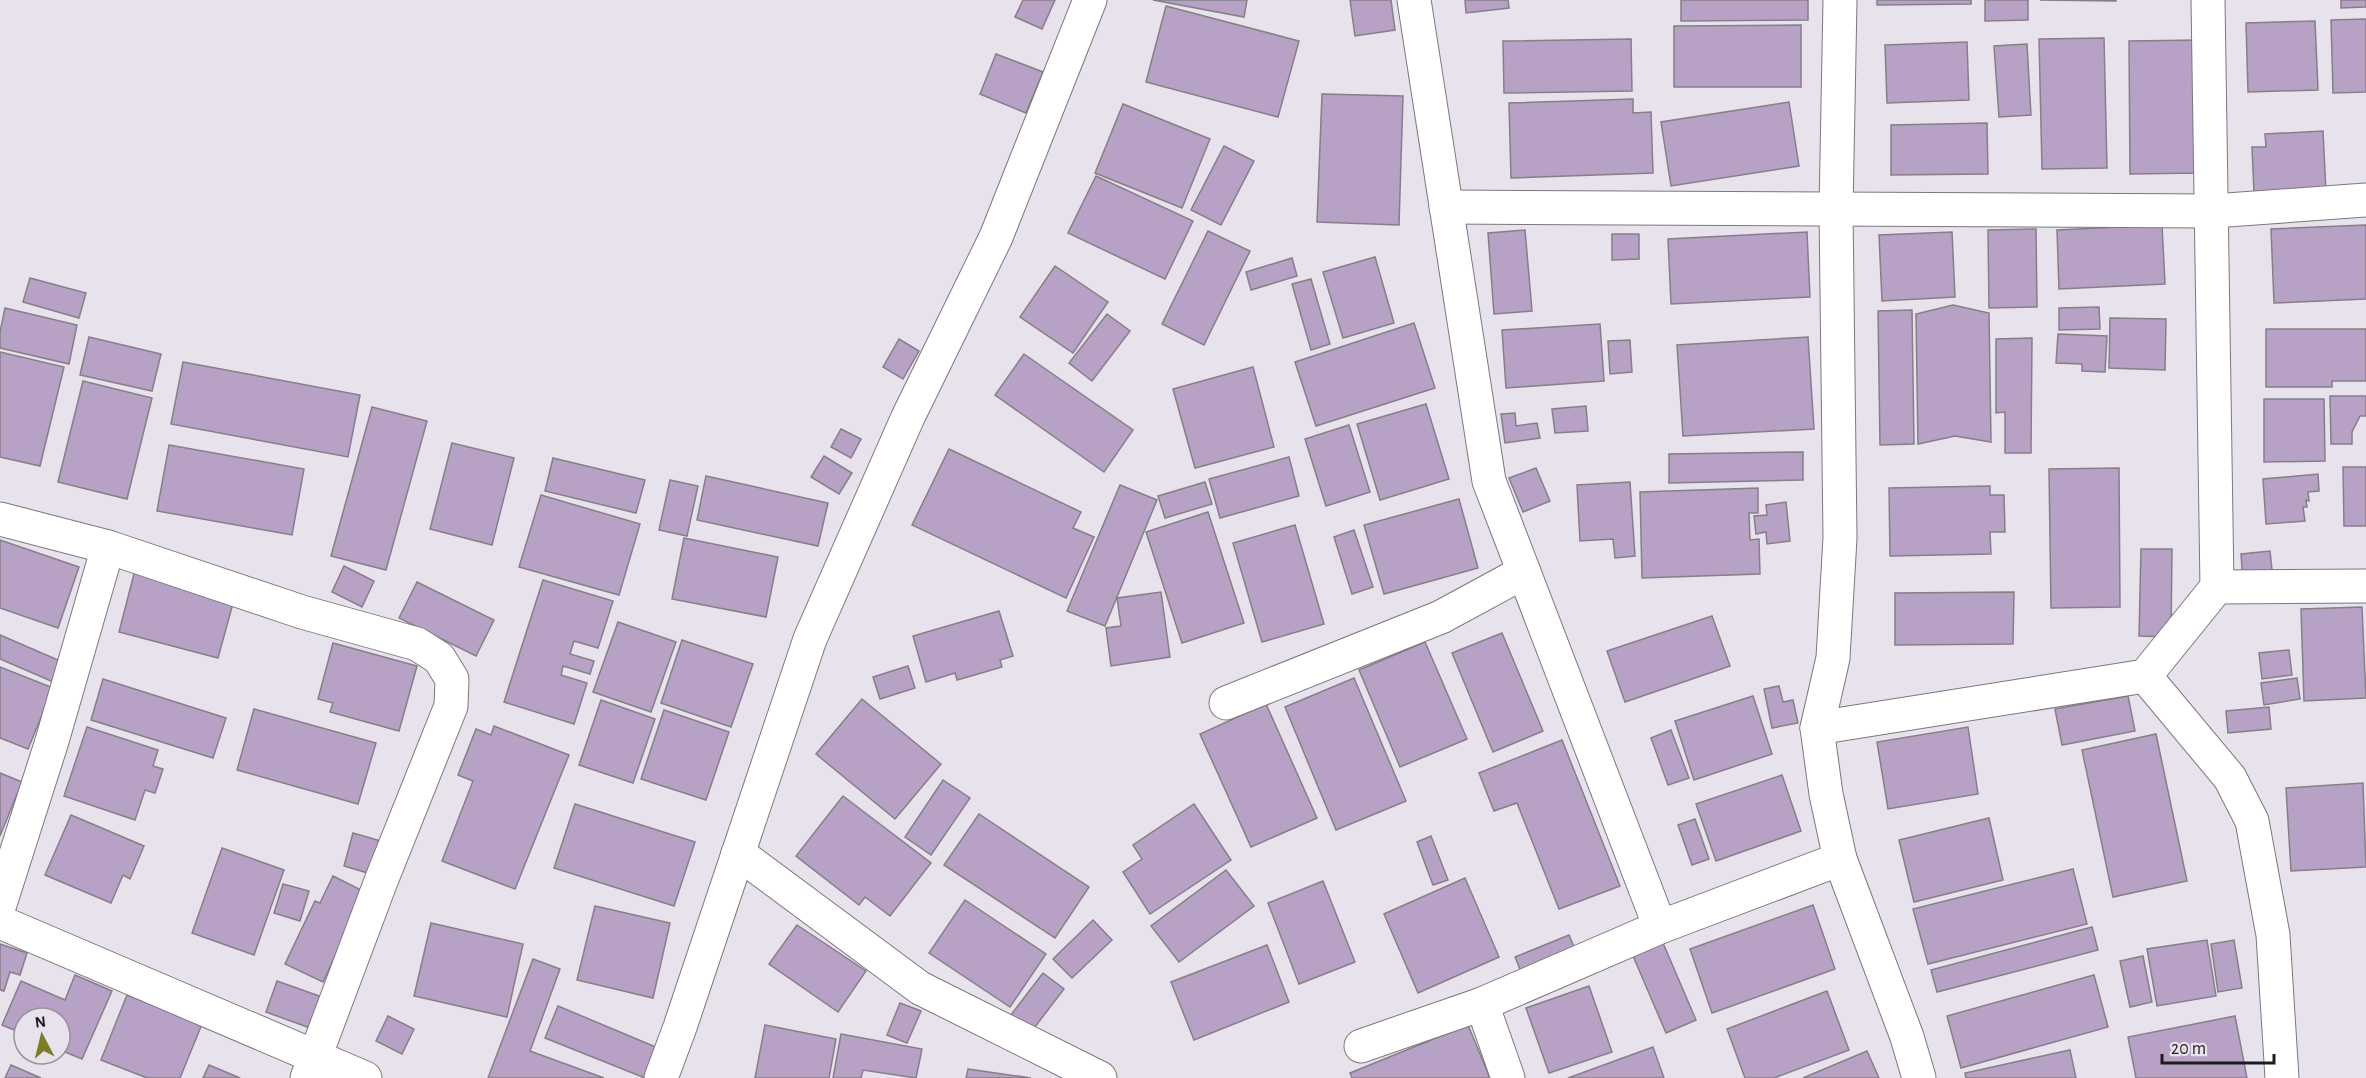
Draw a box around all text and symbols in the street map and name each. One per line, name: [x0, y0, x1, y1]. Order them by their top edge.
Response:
north arrow: [12, 1006, 72, 1066]
text: N: [34, 1013, 47, 1031]
scale bar: [2162, 1027, 2274, 1065]
text: 20 m: [2171, 1040, 2206, 1058]

